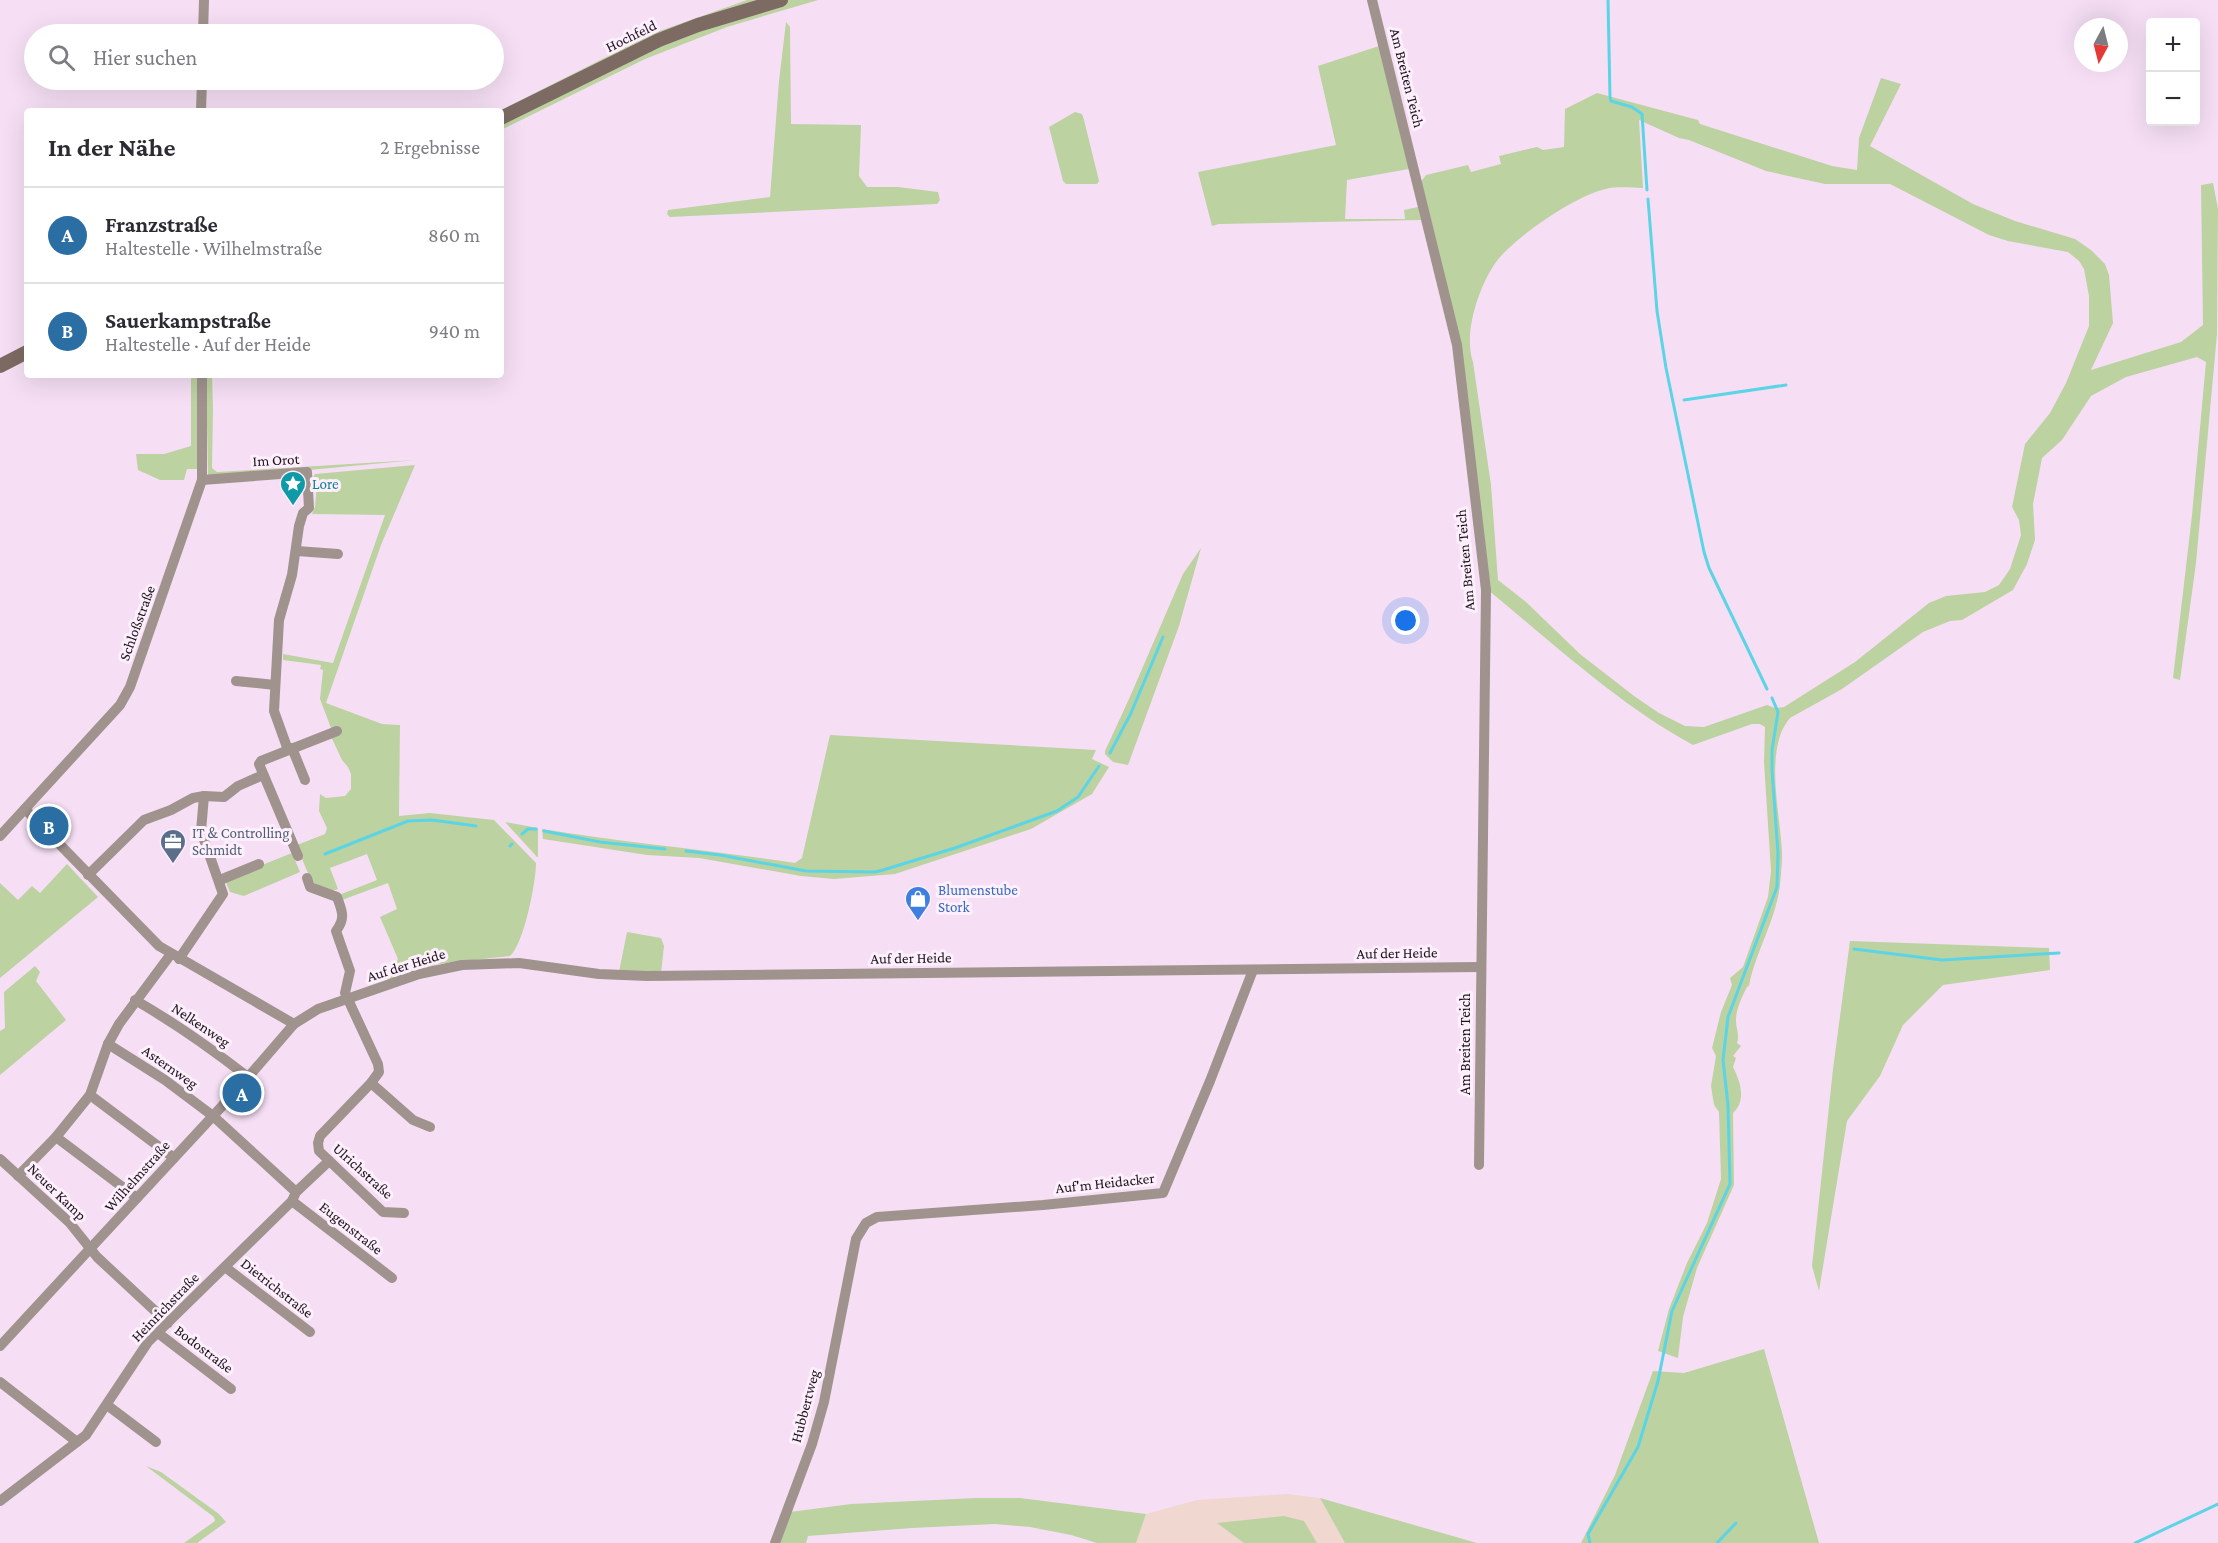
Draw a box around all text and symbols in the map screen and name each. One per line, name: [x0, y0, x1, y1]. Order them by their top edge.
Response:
street label: Hochfeld: [603, 17, 659, 55]
north arrow: [2074, 18, 2128, 72]
map controls: [2146, 18, 2200, 126]
button: +: [2146, 18, 2200, 72]
search box: [24, 24, 504, 90]
street label: Am Breiten Teich: [1387, 27, 1427, 129]
icon: search: [45, 41, 78, 74]
text: Hier suchen: [93, 45, 197, 70]
button: −: [2146, 72, 2200, 126]
text: In der Nähe: [48, 133, 176, 162]
text: 2 Ergebnisse: [380, 136, 480, 158]
text: Franzstraße: [105, 212, 218, 237]
text: A: [62, 224, 73, 246]
text: 860 m: [428, 224, 480, 246]
text: Haltestelle · Wilhelmstraße: [105, 237, 322, 259]
text: Sauerkampstraße: [105, 308, 271, 333]
text: B: [62, 320, 73, 342]
text: 940 m: [429, 320, 480, 342]
text: Haltestelle · Auf der Heide: [105, 333, 311, 355]
street label: Im Orot: [252, 451, 301, 469]
place icon: Lore: [278, 469, 308, 507]
place label: Lore: [312, 476, 339, 492]
street label: Am Breiten Teich: [1453, 509, 1477, 611]
street label: Schloßstraße: [116, 583, 158, 663]
your location: [1391, 606, 1420, 635]
pin: B: [29, 804, 68, 848]
place label: IT & Controlling Schmidt: [192, 825, 290, 858]
office icon: IT & Controlling Schmidt: [158, 827, 188, 865]
place label: Blumenstube Stork: [938, 882, 1018, 915]
shop icon: Blumenstube Stork: [903, 884, 933, 922]
street label: Auf der Heide: [1356, 944, 1438, 962]
street label: Auf der Heide: [365, 945, 447, 985]
street label: Auf der Heide: [870, 949, 952, 967]
street label: Am Breiten Teich: [1457, 993, 1473, 1095]
street label: Nelkenweg: [168, 1000, 233, 1051]
street label: Asternweg: [139, 1042, 201, 1093]
pin: A: [222, 1070, 262, 1116]
street label: Wilhelmstraße: [101, 1137, 173, 1215]
street label: Ulrichstraße: [330, 1140, 396, 1202]
street label: Neuer Kamp: [24, 1160, 89, 1224]
street label: Auf'm Heidacker: [1055, 1170, 1156, 1196]
street label: Eugenstraße: [316, 1198, 386, 1259]
street label: Dietrichstraße: [238, 1255, 316, 1321]
street label: Heinrichstraße: [128, 1269, 202, 1345]
street label: Bodostraße: [172, 1322, 237, 1376]
street label: Hubbertweg: [788, 1368, 823, 1444]

